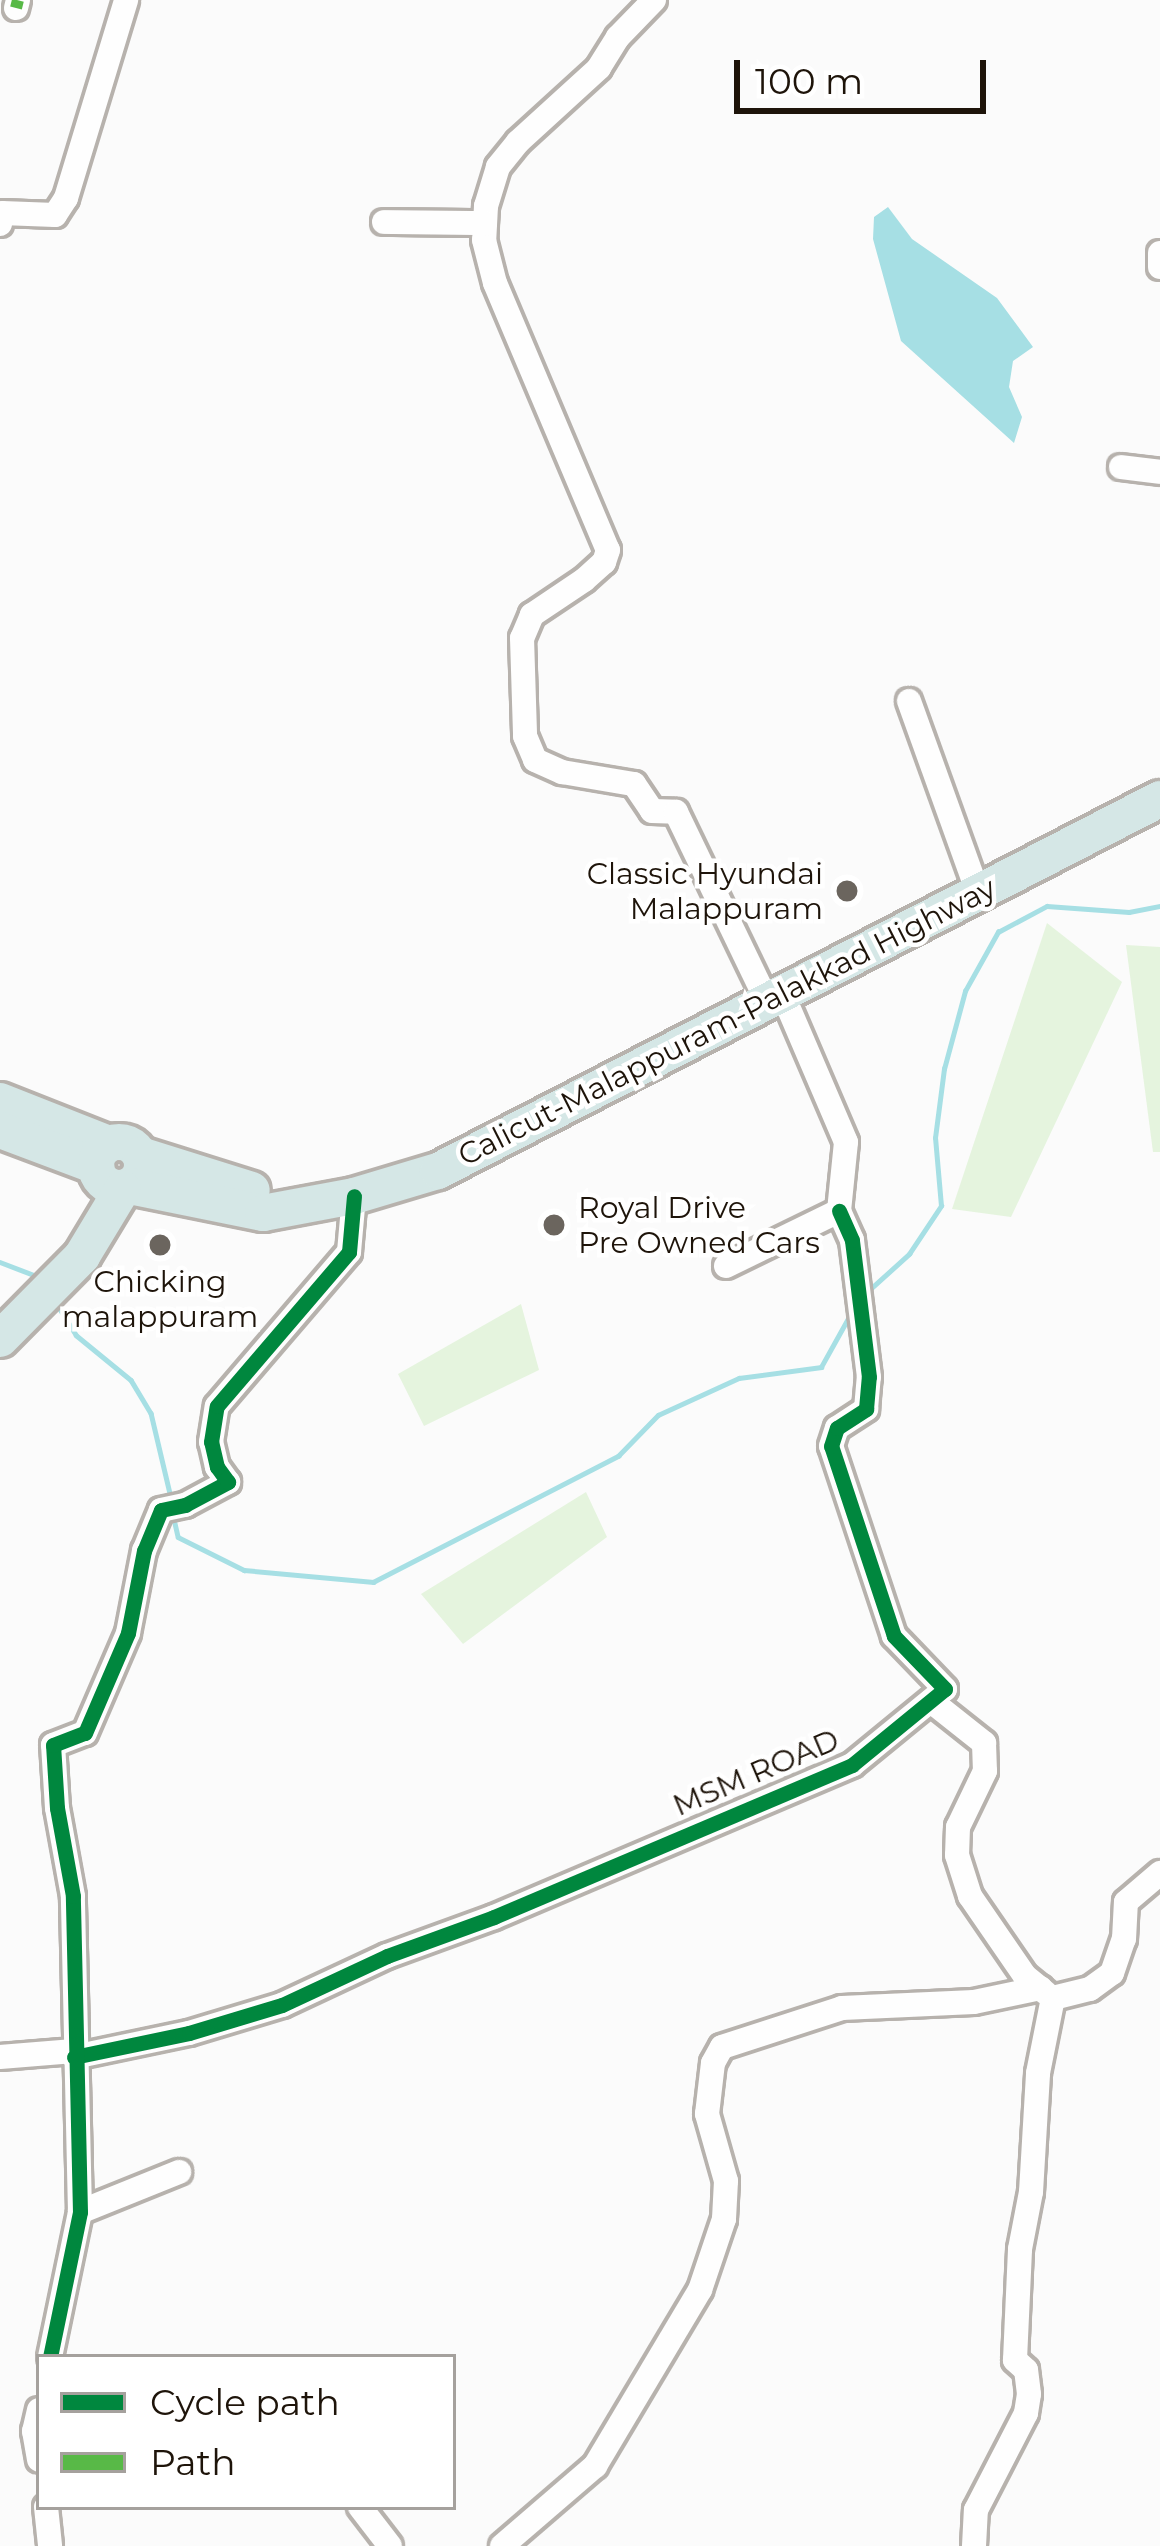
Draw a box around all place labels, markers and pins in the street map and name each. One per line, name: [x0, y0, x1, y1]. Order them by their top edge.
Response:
place label: Classic Hyundai Malappuram: [587, 856, 823, 926]
marker: Classic Hyundai Malappuram: [834, 878, 860, 904]
place label: Royal Drive Pre Owned Cars: [578, 1190, 820, 1260]
marker: Royal Drive Pre Owned Cars: [541, 1212, 567, 1238]
marker: Chicking malappuram: [147, 1232, 173, 1258]
place label: Chicking malappuram: [62, 1264, 258, 1334]

